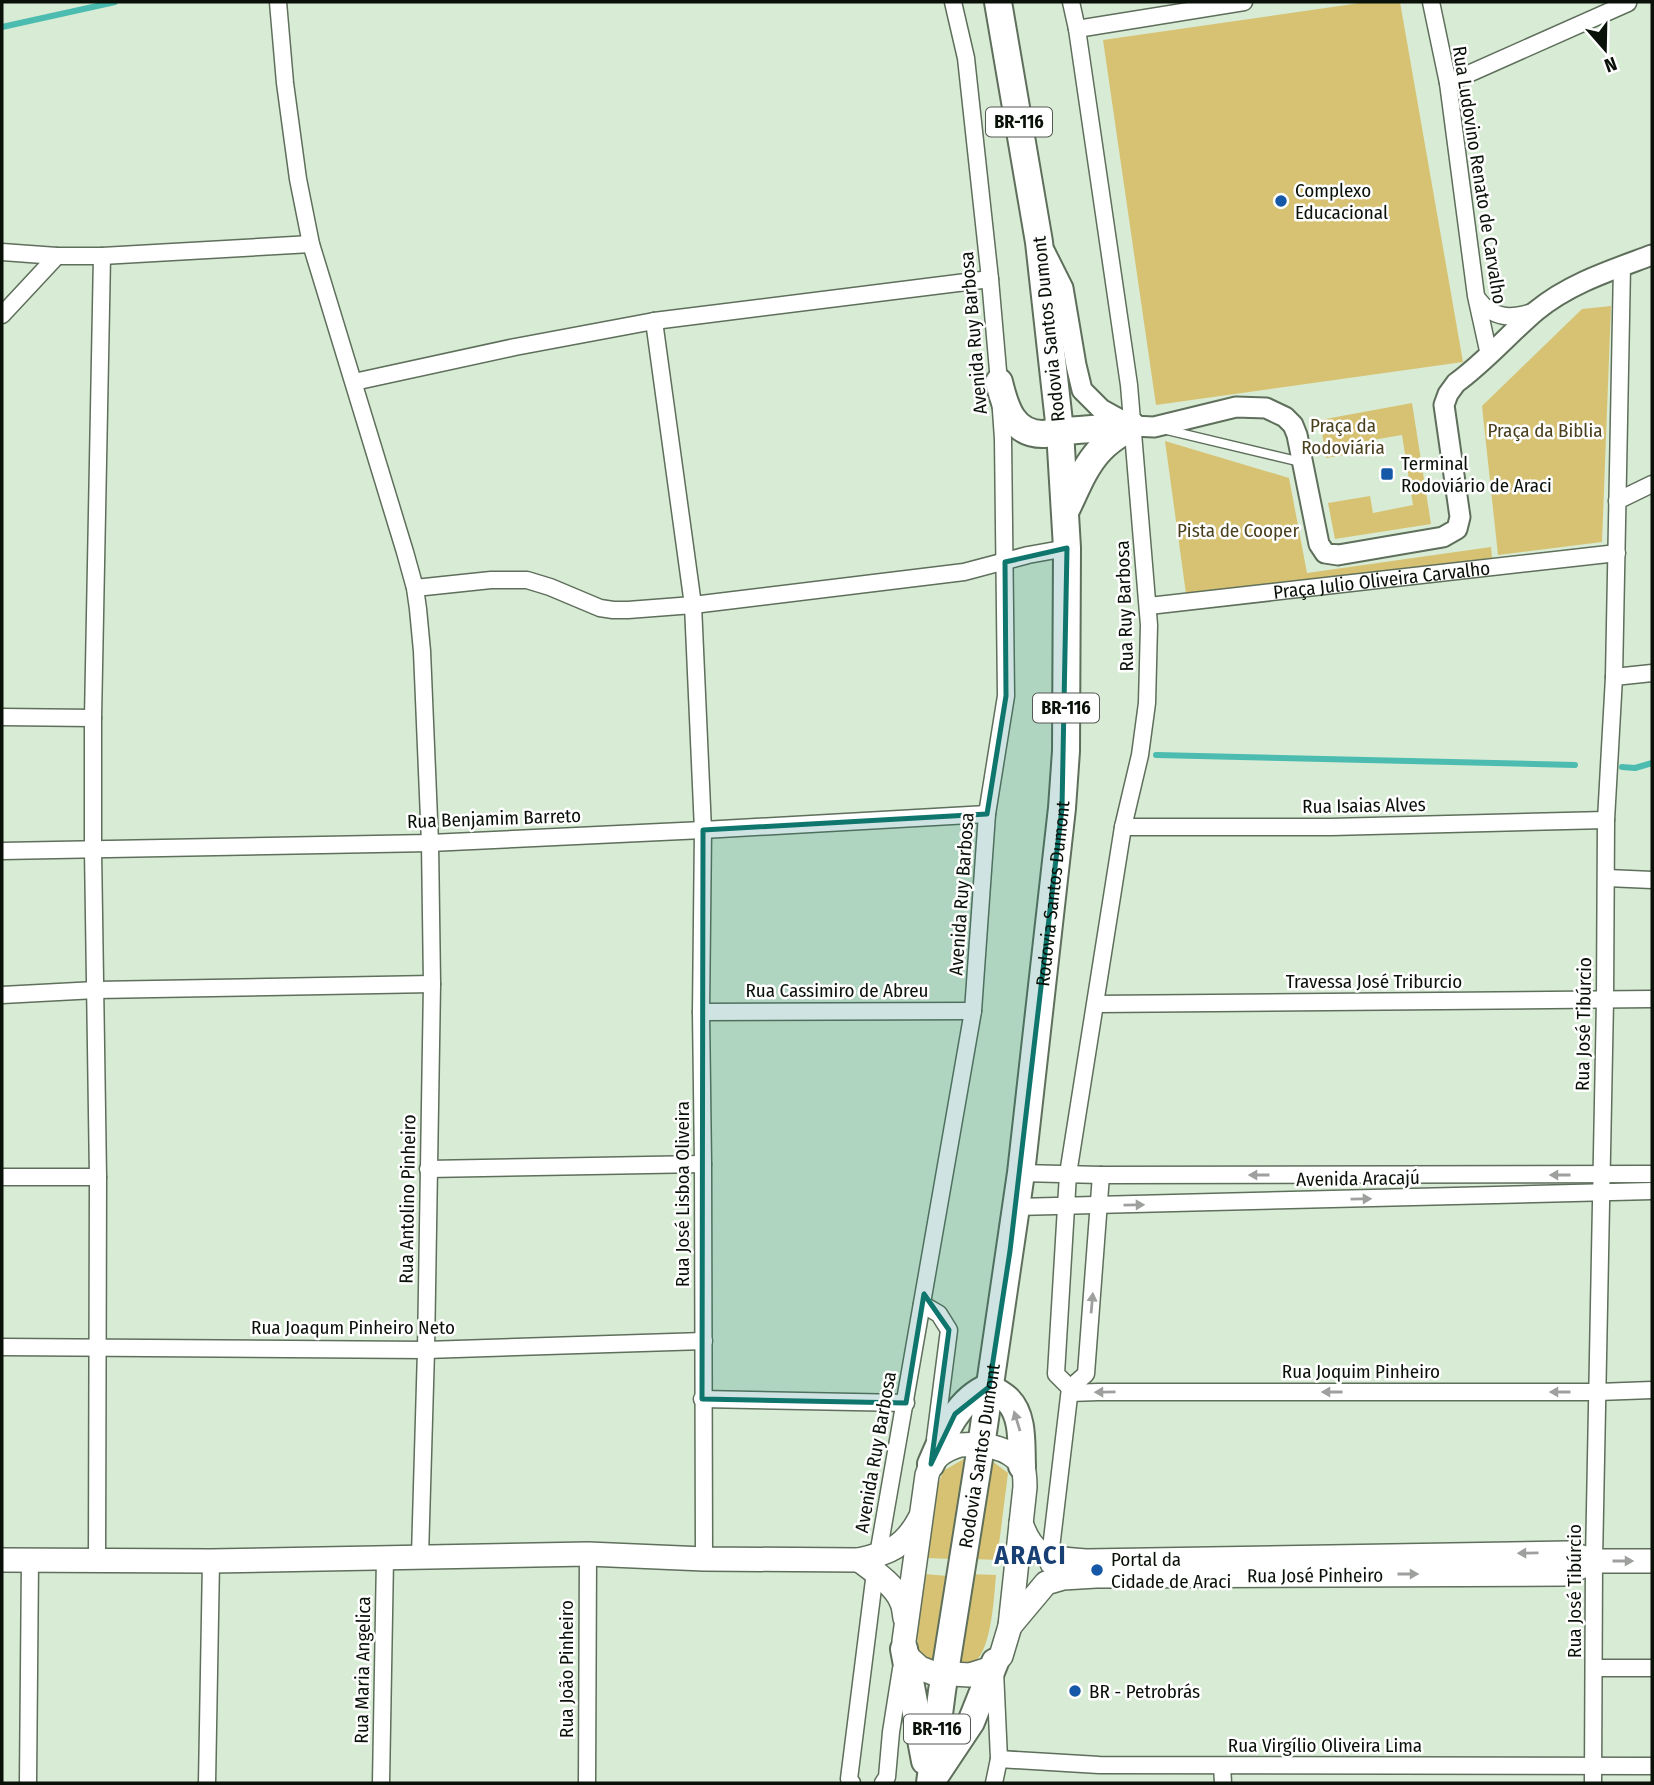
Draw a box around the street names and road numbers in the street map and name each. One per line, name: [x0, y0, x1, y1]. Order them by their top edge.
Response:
street label: Rua Ludovino Renato de Carvalho: [1448, 44, 1511, 306]
road number: BR-116: [986, 107, 1052, 136]
street label: Rodovia Santos Dumont: [1027, 234, 1070, 423]
street label: Avenida Ruy Barbosa: [955, 251, 992, 415]
street label: Rua Ruy Barbosa: [1111, 540, 1138, 672]
street label: Praça Julio Oliveira Carvalho: [1272, 556, 1491, 604]
road number: BR-116: [1033, 694, 1099, 722]
street label: Rua Isaias Alves: [1302, 793, 1426, 818]
street label: Rodovia Santos Dumont: [1031, 799, 1075, 987]
street label: Rua Benjamim Barreto: [407, 804, 581, 833]
street label: Avenida Ruy Barbosa: [944, 812, 979, 976]
street label: Rua José Tibúrcio: [1571, 957, 1596, 1091]
street label: Travessa José Triburcio: [1286, 970, 1462, 993]
street label: Rua Cassimiro de Abreu: [745, 979, 929, 1002]
street label: Rua José Lisboa Oliveira: [671, 1101, 694, 1287]
street label: Rua Antolino Pinheiro: [395, 1114, 420, 1284]
street label: Avenida Aracajú: [1296, 1166, 1420, 1191]
street label: Rua Joaqum Pinheiro Neto: [251, 1316, 455, 1339]
street label: Rua Joquim Pinheiro: [1282, 1360, 1440, 1383]
street label: Rodovia Santos Dumont: [954, 1361, 1005, 1550]
street label: Avenida Ruy Barbosa: [850, 1370, 901, 1535]
street label: Rua José Tibúrcio: [1563, 1524, 1586, 1658]
street label: Rua José Pinheiro: [1247, 1564, 1383, 1587]
street label: Rua Maria Angelica: [350, 1596, 375, 1744]
street label: Rua João Pinheiro: [555, 1600, 578, 1738]
road number: BR-116: [904, 1714, 970, 1744]
street label: Rua Virgílio Oliveira Lima: [1228, 1734, 1422, 1757]

